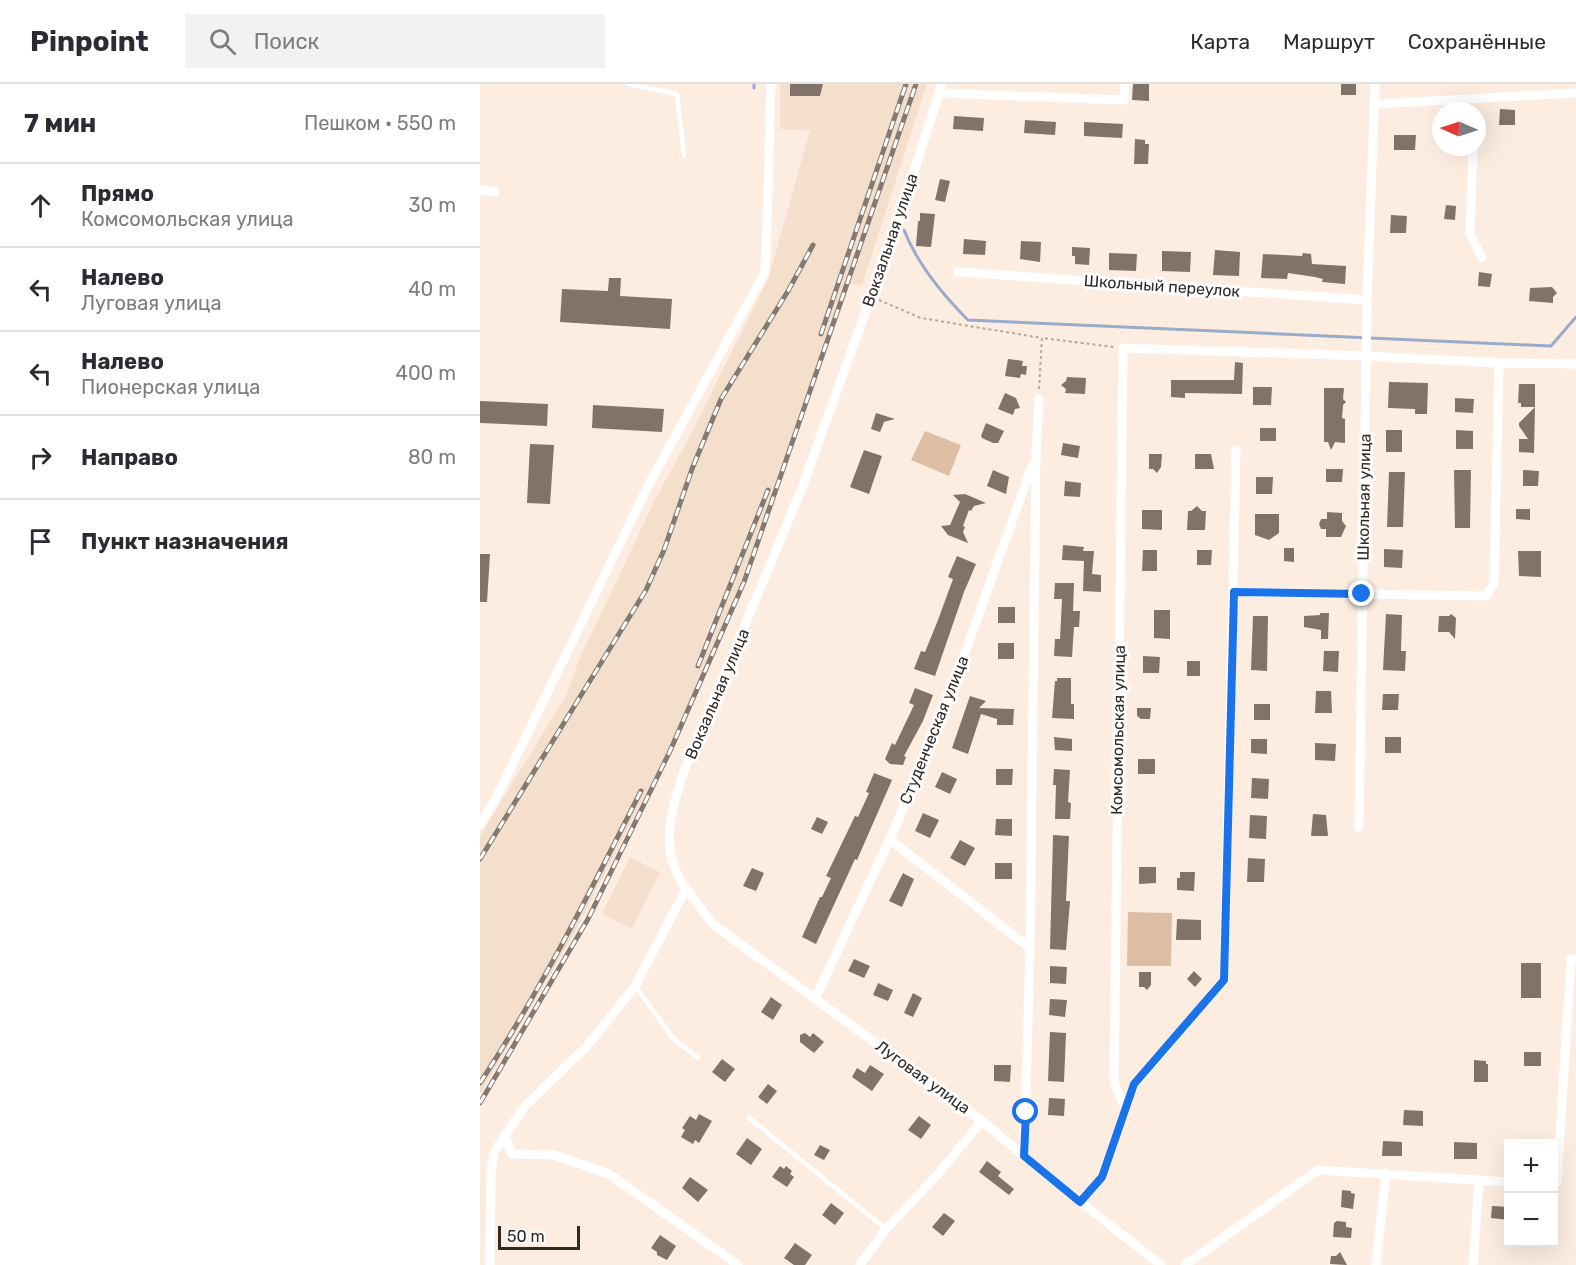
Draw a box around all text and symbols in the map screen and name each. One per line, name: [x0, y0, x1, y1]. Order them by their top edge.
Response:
search box: [185, 14, 605, 68]
text: Pinpoint: [30, 25, 149, 58]
icon: search: [206, 25, 239, 58]
text: Поиск: [254, 28, 319, 55]
text: Карта: [1190, 29, 1250, 54]
text: Маршрут: [1283, 29, 1375, 54]
text: Сохранённые: [1408, 29, 1546, 54]
north arrow: [1432, 102, 1486, 156]
text: 7 мин: [24, 108, 96, 139]
text: Пешком · 550 m: [304, 111, 456, 135]
street label: Вокзальная улица: [858, 171, 922, 309]
text: Прямо: [81, 180, 154, 207]
icon: ahead: [24, 189, 57, 222]
text: 30 m: [409, 193, 456, 217]
text: Комсомольская улица: [81, 207, 294, 231]
text: Налево: [81, 264, 164, 291]
street label: Школьный переулок: [1083, 271, 1241, 301]
icon: left: [24, 273, 57, 306]
text: 40 m: [408, 277, 456, 301]
text: Луговая улица: [81, 291, 222, 315]
text: Налево: [81, 348, 164, 375]
icon: left: [24, 357, 57, 390]
text: 400 m: [396, 361, 456, 385]
text: Пионерская улица: [81, 375, 260, 399]
street label: Школьная улица: [1353, 433, 1375, 561]
icon: right: [24, 441, 57, 474]
text: Направо: [81, 444, 178, 471]
text: 80 m: [408, 445, 456, 469]
icon: arrive: [24, 525, 57, 558]
text: Пункт назначения: [81, 528, 289, 555]
route end: [1348, 580, 1374, 606]
street label: Вокзальная улица: [681, 626, 753, 762]
street label: Комсомольская улица: [1107, 645, 1129, 815]
street label: Студенческая улица: [895, 653, 973, 807]
street label: Луговая улица: [872, 1036, 974, 1118]
route start: [1012, 1098, 1038, 1124]
map controls: [1504, 1139, 1558, 1247]
button: +: [1504, 1139, 1558, 1193]
button: −: [1504, 1193, 1558, 1247]
scale bar: [498, 1223, 580, 1250]
text: 50 m: [507, 1227, 545, 1246]

